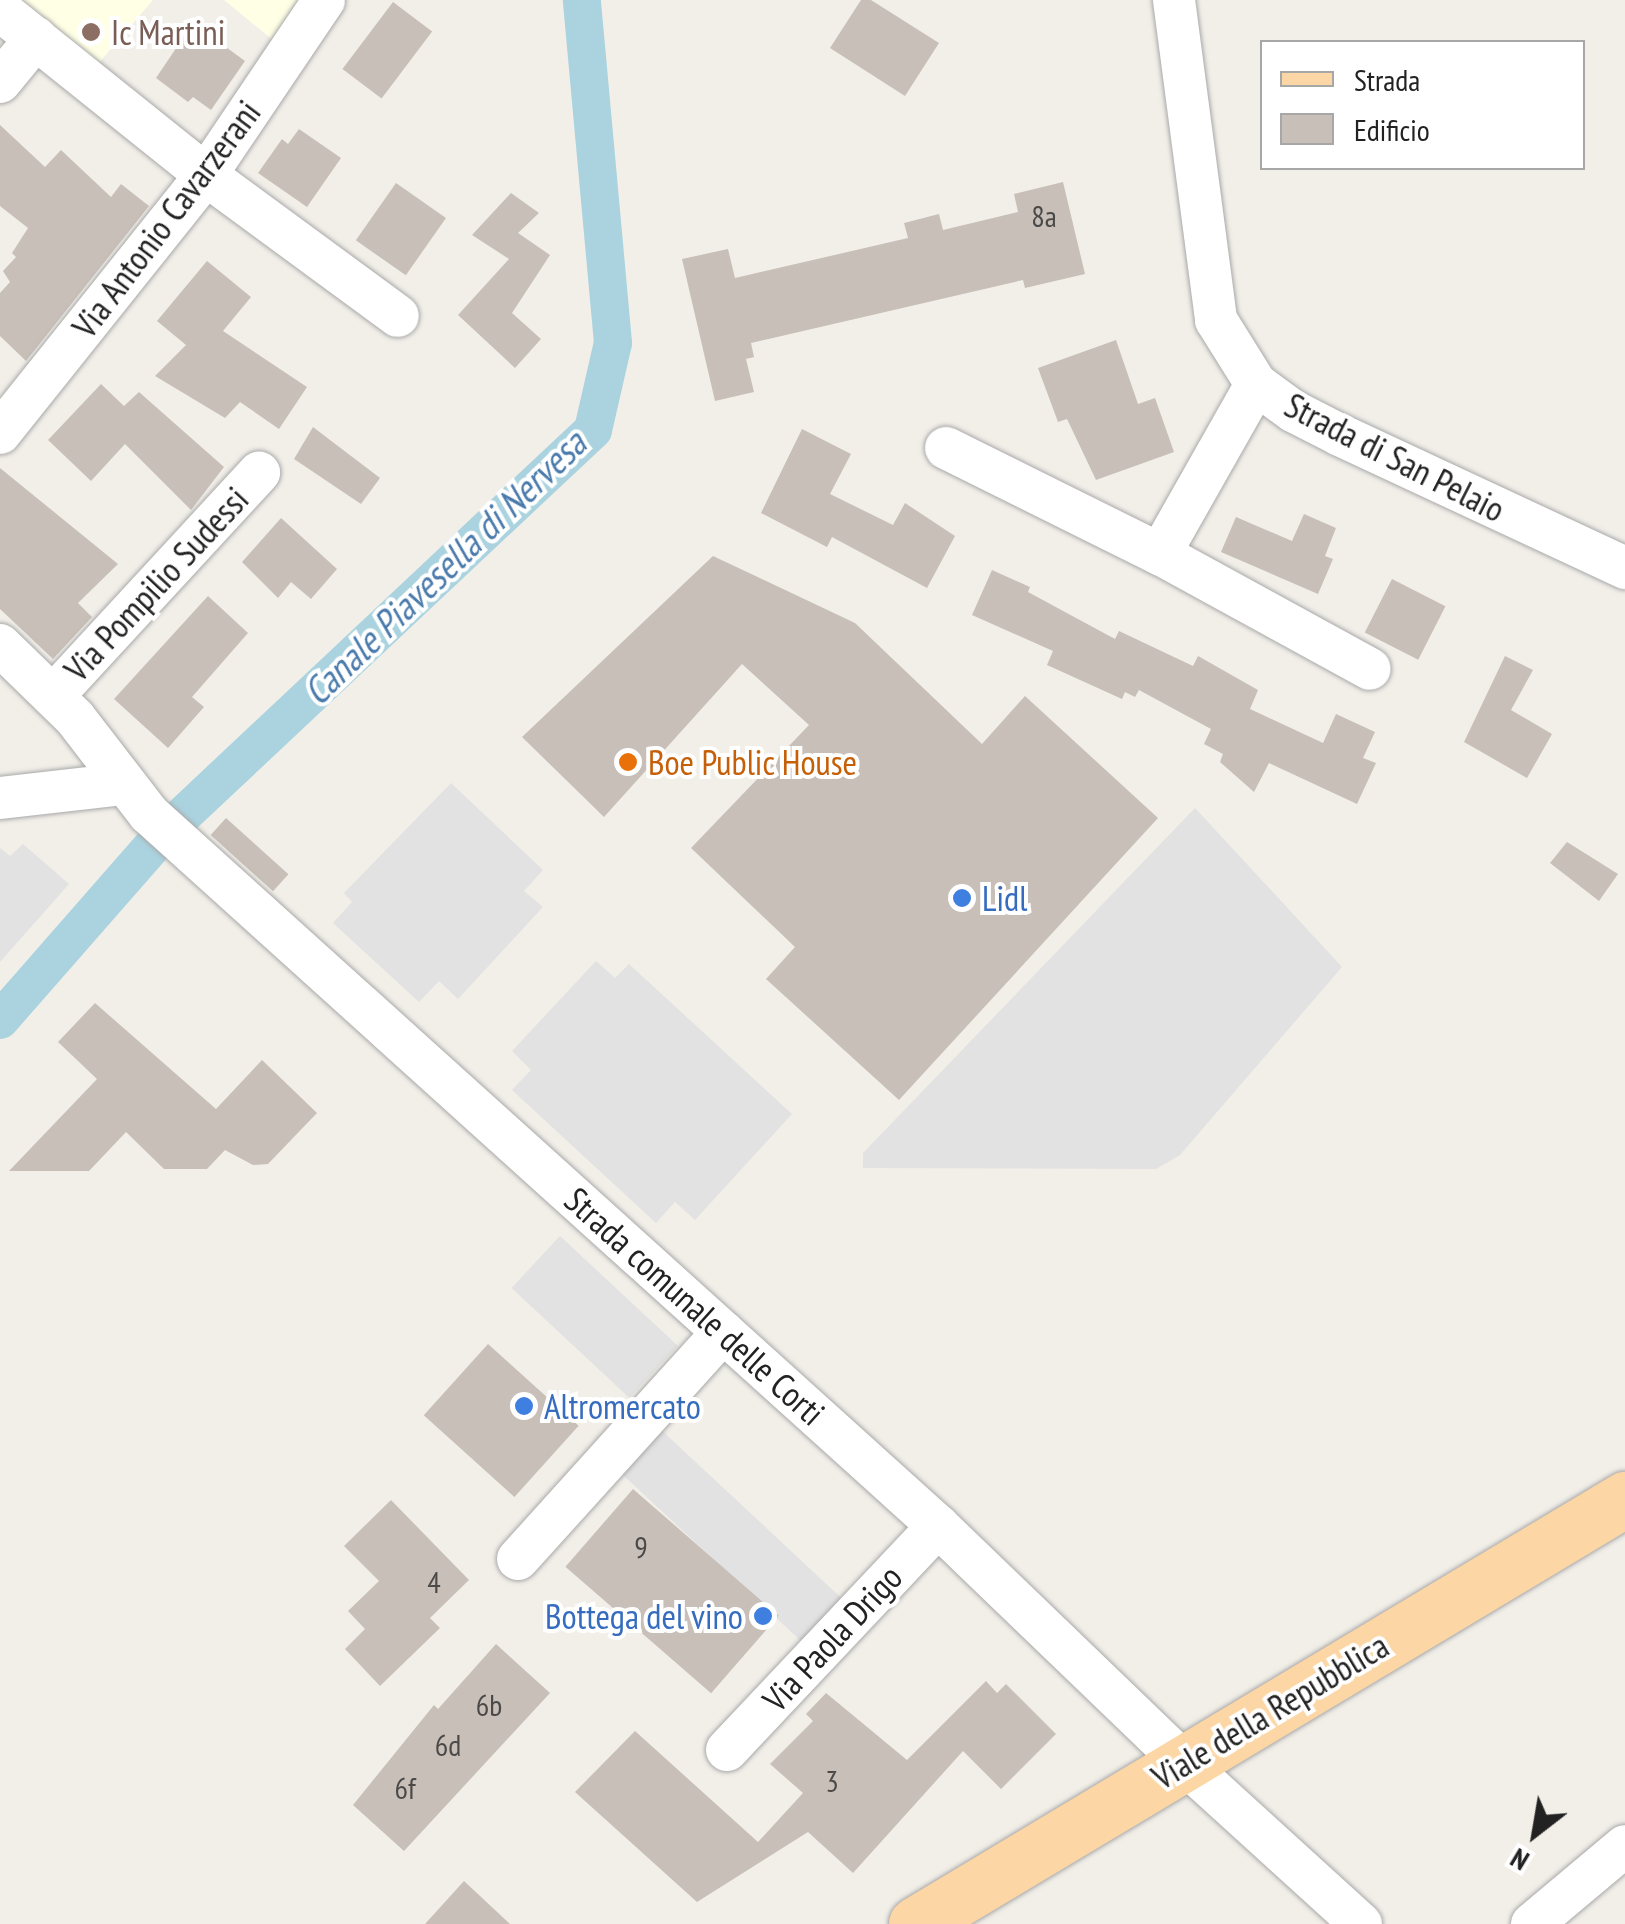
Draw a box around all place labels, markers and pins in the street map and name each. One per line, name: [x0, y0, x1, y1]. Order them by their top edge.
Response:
place label: Ic Martini: [111, 11, 226, 53]
marker: Ic Martini: [80, 21, 102, 43]
place label: Boe Public House: [648, 741, 858, 783]
marker: Boe Public House: [617, 751, 639, 773]
place label: Lidl: [982, 877, 1027, 919]
marker: Lidl: [951, 887, 973, 909]
place label: Altromercato: [544, 1385, 701, 1427]
marker: Altromercato: [513, 1395, 535, 1417]
place label: Bottega del vino: [545, 1595, 743, 1637]
marker: Bottega del vino: [752, 1605, 774, 1627]

